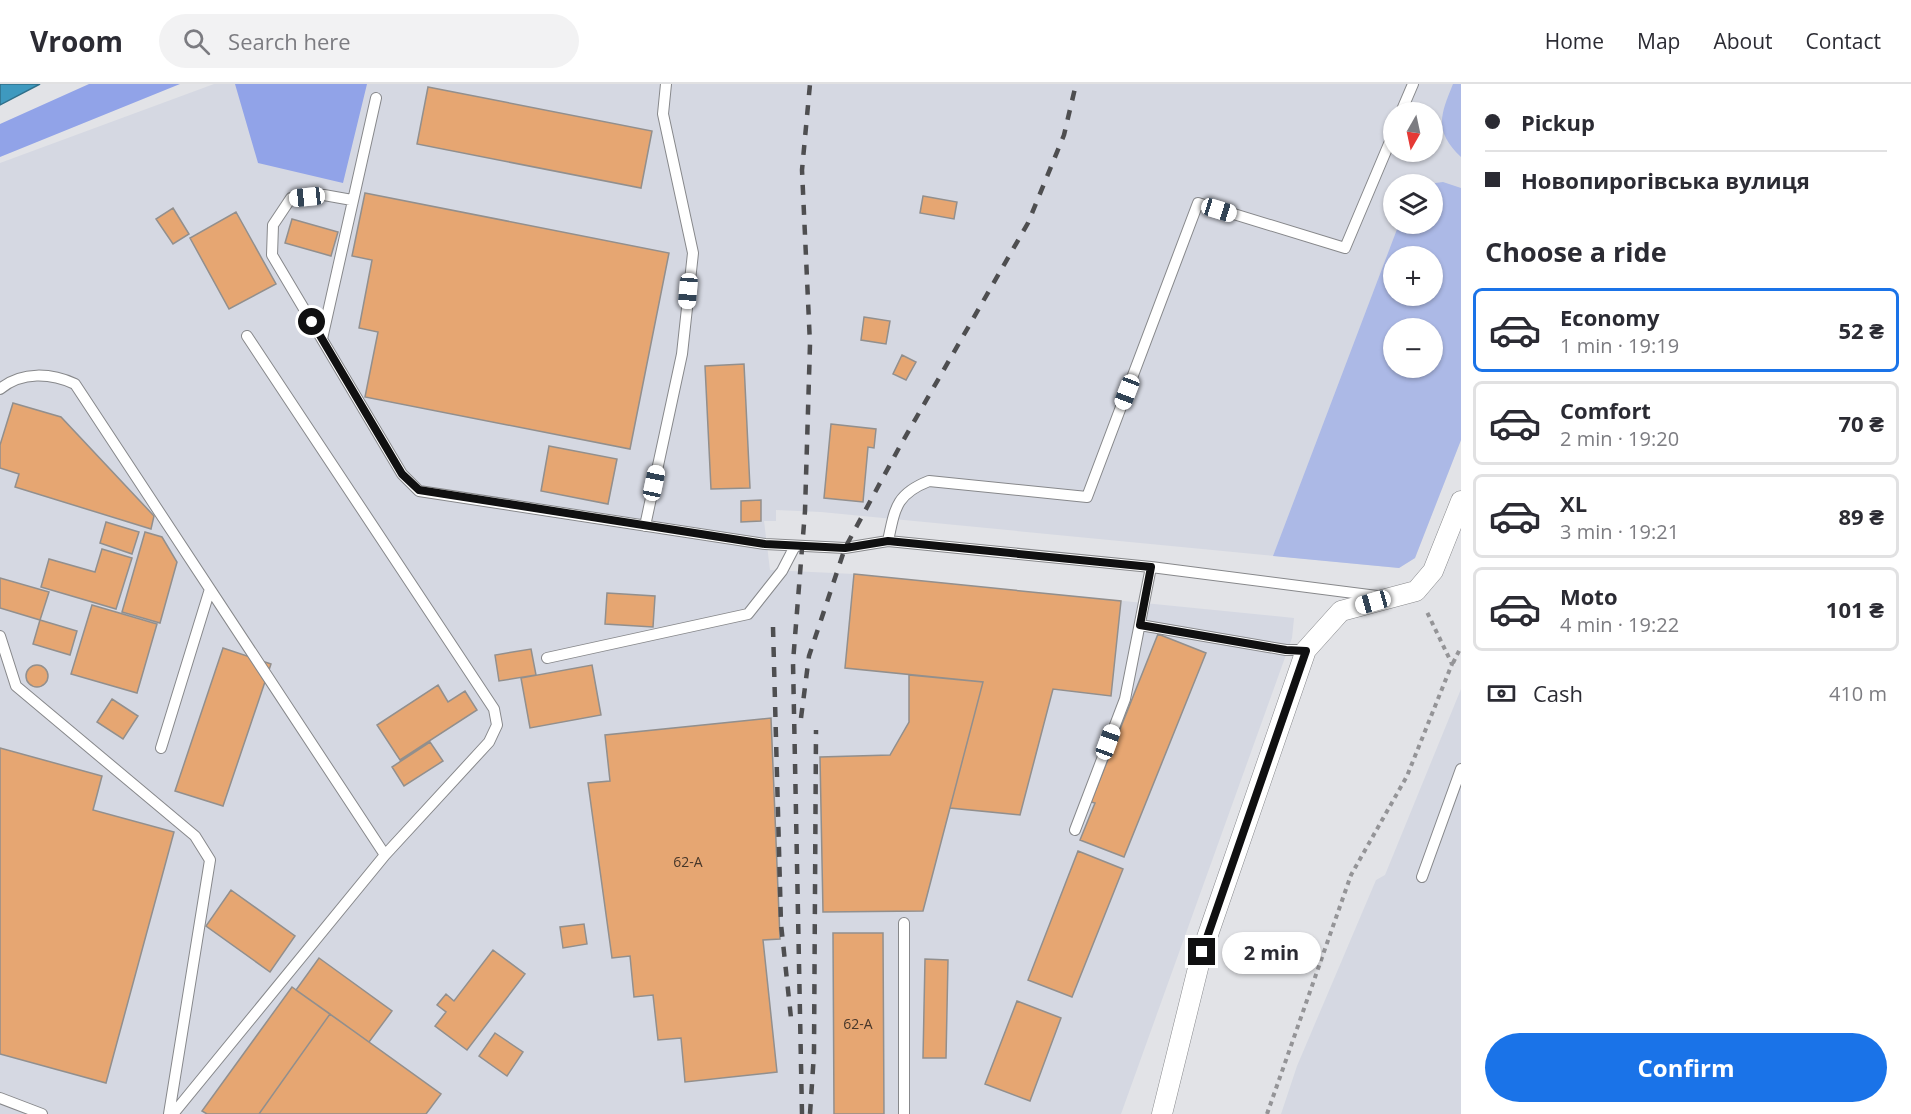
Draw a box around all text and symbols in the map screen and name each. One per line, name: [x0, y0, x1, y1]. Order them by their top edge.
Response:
search box: [159, 14, 579, 68]
text: Vroom: [30, 22, 123, 60]
icon: search: [180, 25, 213, 58]
text: Search here: [228, 26, 351, 56]
text: Home: [1545, 27, 1604, 55]
text: Map: [1637, 27, 1680, 55]
text: About: [1713, 27, 1773, 55]
text: Contact: [1806, 27, 1881, 55]
north arrow: [1383, 102, 1443, 162]
map controls: [1383, 102, 1443, 378]
text: Pickup: [1521, 107, 1595, 137]
text: Новопирогівська вулиця: [1521, 165, 1810, 195]
button: layers: [1383, 174, 1443, 234]
car: [288, 186, 326, 208]
car: [1199, 196, 1239, 224]
text: Choose a ride: [1485, 233, 1667, 270]
button: +: [1383, 246, 1443, 306]
car: [677, 272, 699, 310]
text: Economy: [1560, 302, 1659, 332]
icon: car: [1488, 303, 1542, 357]
route start: [298, 308, 325, 335]
text: 52 ₴: [1838, 315, 1884, 345]
button: −: [1383, 318, 1443, 378]
text: 1 min · 19:19: [1560, 332, 1679, 359]
car: [1112, 372, 1142, 412]
text: Comfort: [1560, 395, 1651, 425]
icon: car: [1488, 396, 1542, 450]
text: 70 ₴: [1838, 408, 1884, 438]
text: 2 min · 19:20: [1560, 425, 1679, 452]
car: [641, 464, 667, 502]
text: XL: [1560, 488, 1587, 518]
icon: car: [1488, 489, 1542, 543]
text: 89 ₴: [1838, 501, 1884, 531]
text: 3 min · 19:21: [1560, 518, 1679, 545]
text: Moto: [1560, 581, 1618, 611]
icon: car: [1488, 582, 1542, 636]
car: [1353, 588, 1393, 616]
text: 101 ₴: [1826, 594, 1884, 624]
text: 4 min · 19:22: [1560, 611, 1679, 638]
icon: cash: [1485, 677, 1518, 710]
text: Cash: [1533, 678, 1583, 708]
text: 410 m: [1829, 680, 1887, 707]
car: [1093, 722, 1123, 762]
house number: 62-А: [673, 852, 703, 871]
callout: 2 min: [1223, 931, 1322, 973]
route end: [1188, 938, 1215, 965]
text: 2 min: [1244, 939, 1299, 966]
house number: 62-А: [843, 1014, 873, 1033]
button: Confirm: [1485, 1033, 1887, 1102]

